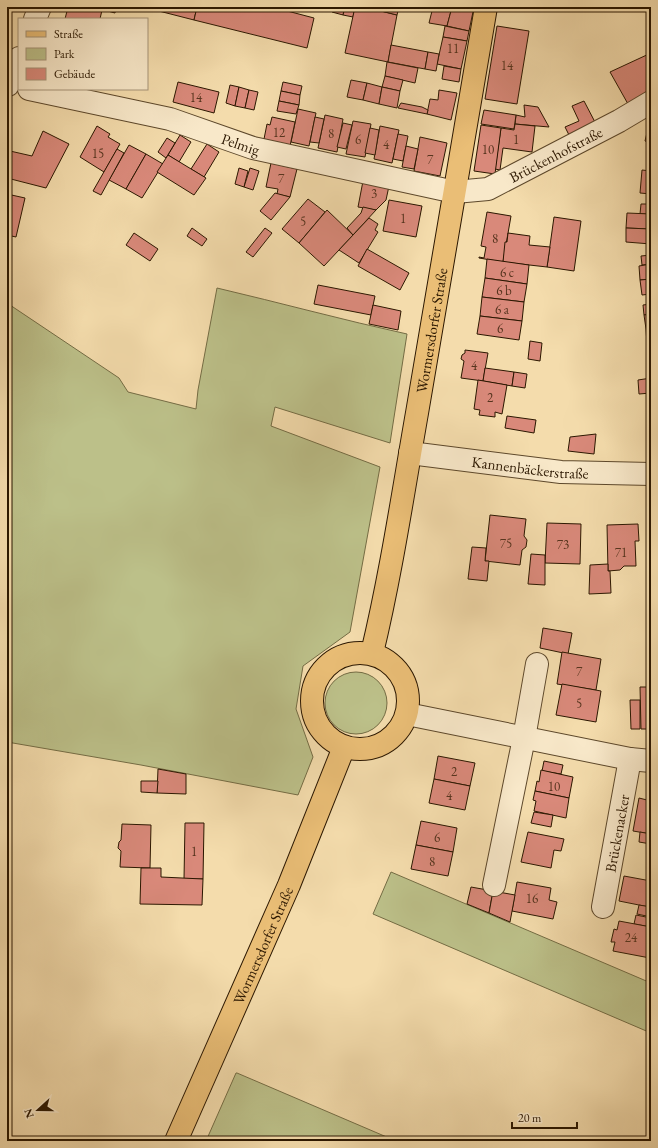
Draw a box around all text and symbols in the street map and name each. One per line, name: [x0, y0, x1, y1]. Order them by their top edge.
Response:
legend: [18, 18, 148, 90]
text: Straße: [54, 26, 83, 42]
house number: 11: [447, 40, 459, 57]
text: Park: [54, 46, 75, 62]
house number: 14: [501, 57, 514, 74]
text: Gebäude: [54, 66, 96, 82]
house number: 14: [190, 89, 203, 106]
street label: Brückenhofstraße: [506, 122, 606, 186]
house number: 12: [273, 124, 286, 141]
house number: 8: [328, 125, 334, 142]
street label: Pelmig: [219, 128, 262, 159]
house number: 6: [355, 131, 361, 148]
house number: 1: [513, 131, 519, 148]
house number: 4: [383, 136, 390, 153]
house number: 10: [482, 141, 494, 158]
house number: 15: [92, 145, 104, 162]
house number: 7: [427, 151, 434, 168]
house number: 7: [278, 170, 285, 187]
house number: 3: [371, 185, 377, 202]
house number: 1: [400, 210, 406, 227]
house number: 5: [300, 213, 306, 230]
house number: 8: [492, 230, 498, 247]
house number: 6 c: [500, 264, 514, 281]
street label: Wormersdorfer Straße: [411, 266, 451, 394]
house number: 6 b: [496, 282, 512, 299]
house number: 6 a: [495, 301, 510, 318]
house number: 6: [497, 320, 503, 337]
house number: 4: [471, 357, 478, 374]
house number: 2: [487, 389, 494, 406]
street label: Kannenbäckerstraße: [471, 451, 589, 482]
house number: 75: [500, 535, 512, 552]
house number: 73: [557, 536, 569, 553]
house number: 71: [615, 544, 627, 561]
house number: 7: [576, 663, 583, 680]
house number: 5: [576, 695, 582, 712]
house number: 2: [451, 763, 458, 780]
house number: 10: [548, 778, 560, 795]
house number: 4: [446, 787, 453, 804]
street label: Brückenacker: [600, 793, 633, 874]
house number: 6: [434, 829, 440, 846]
house number: 1: [191, 843, 197, 860]
house number: 8: [429, 853, 435, 870]
street label: Wormersdorfer Straße: [228, 883, 297, 1007]
house number: 16: [526, 890, 538, 907]
house number: 24: [625, 929, 638, 946]
north arrow: [18, 1090, 58, 1130]
scale bar: [512, 1104, 577, 1130]
text: N: [20, 1107, 37, 1120]
text: 20 m: [518, 1110, 542, 1126]

